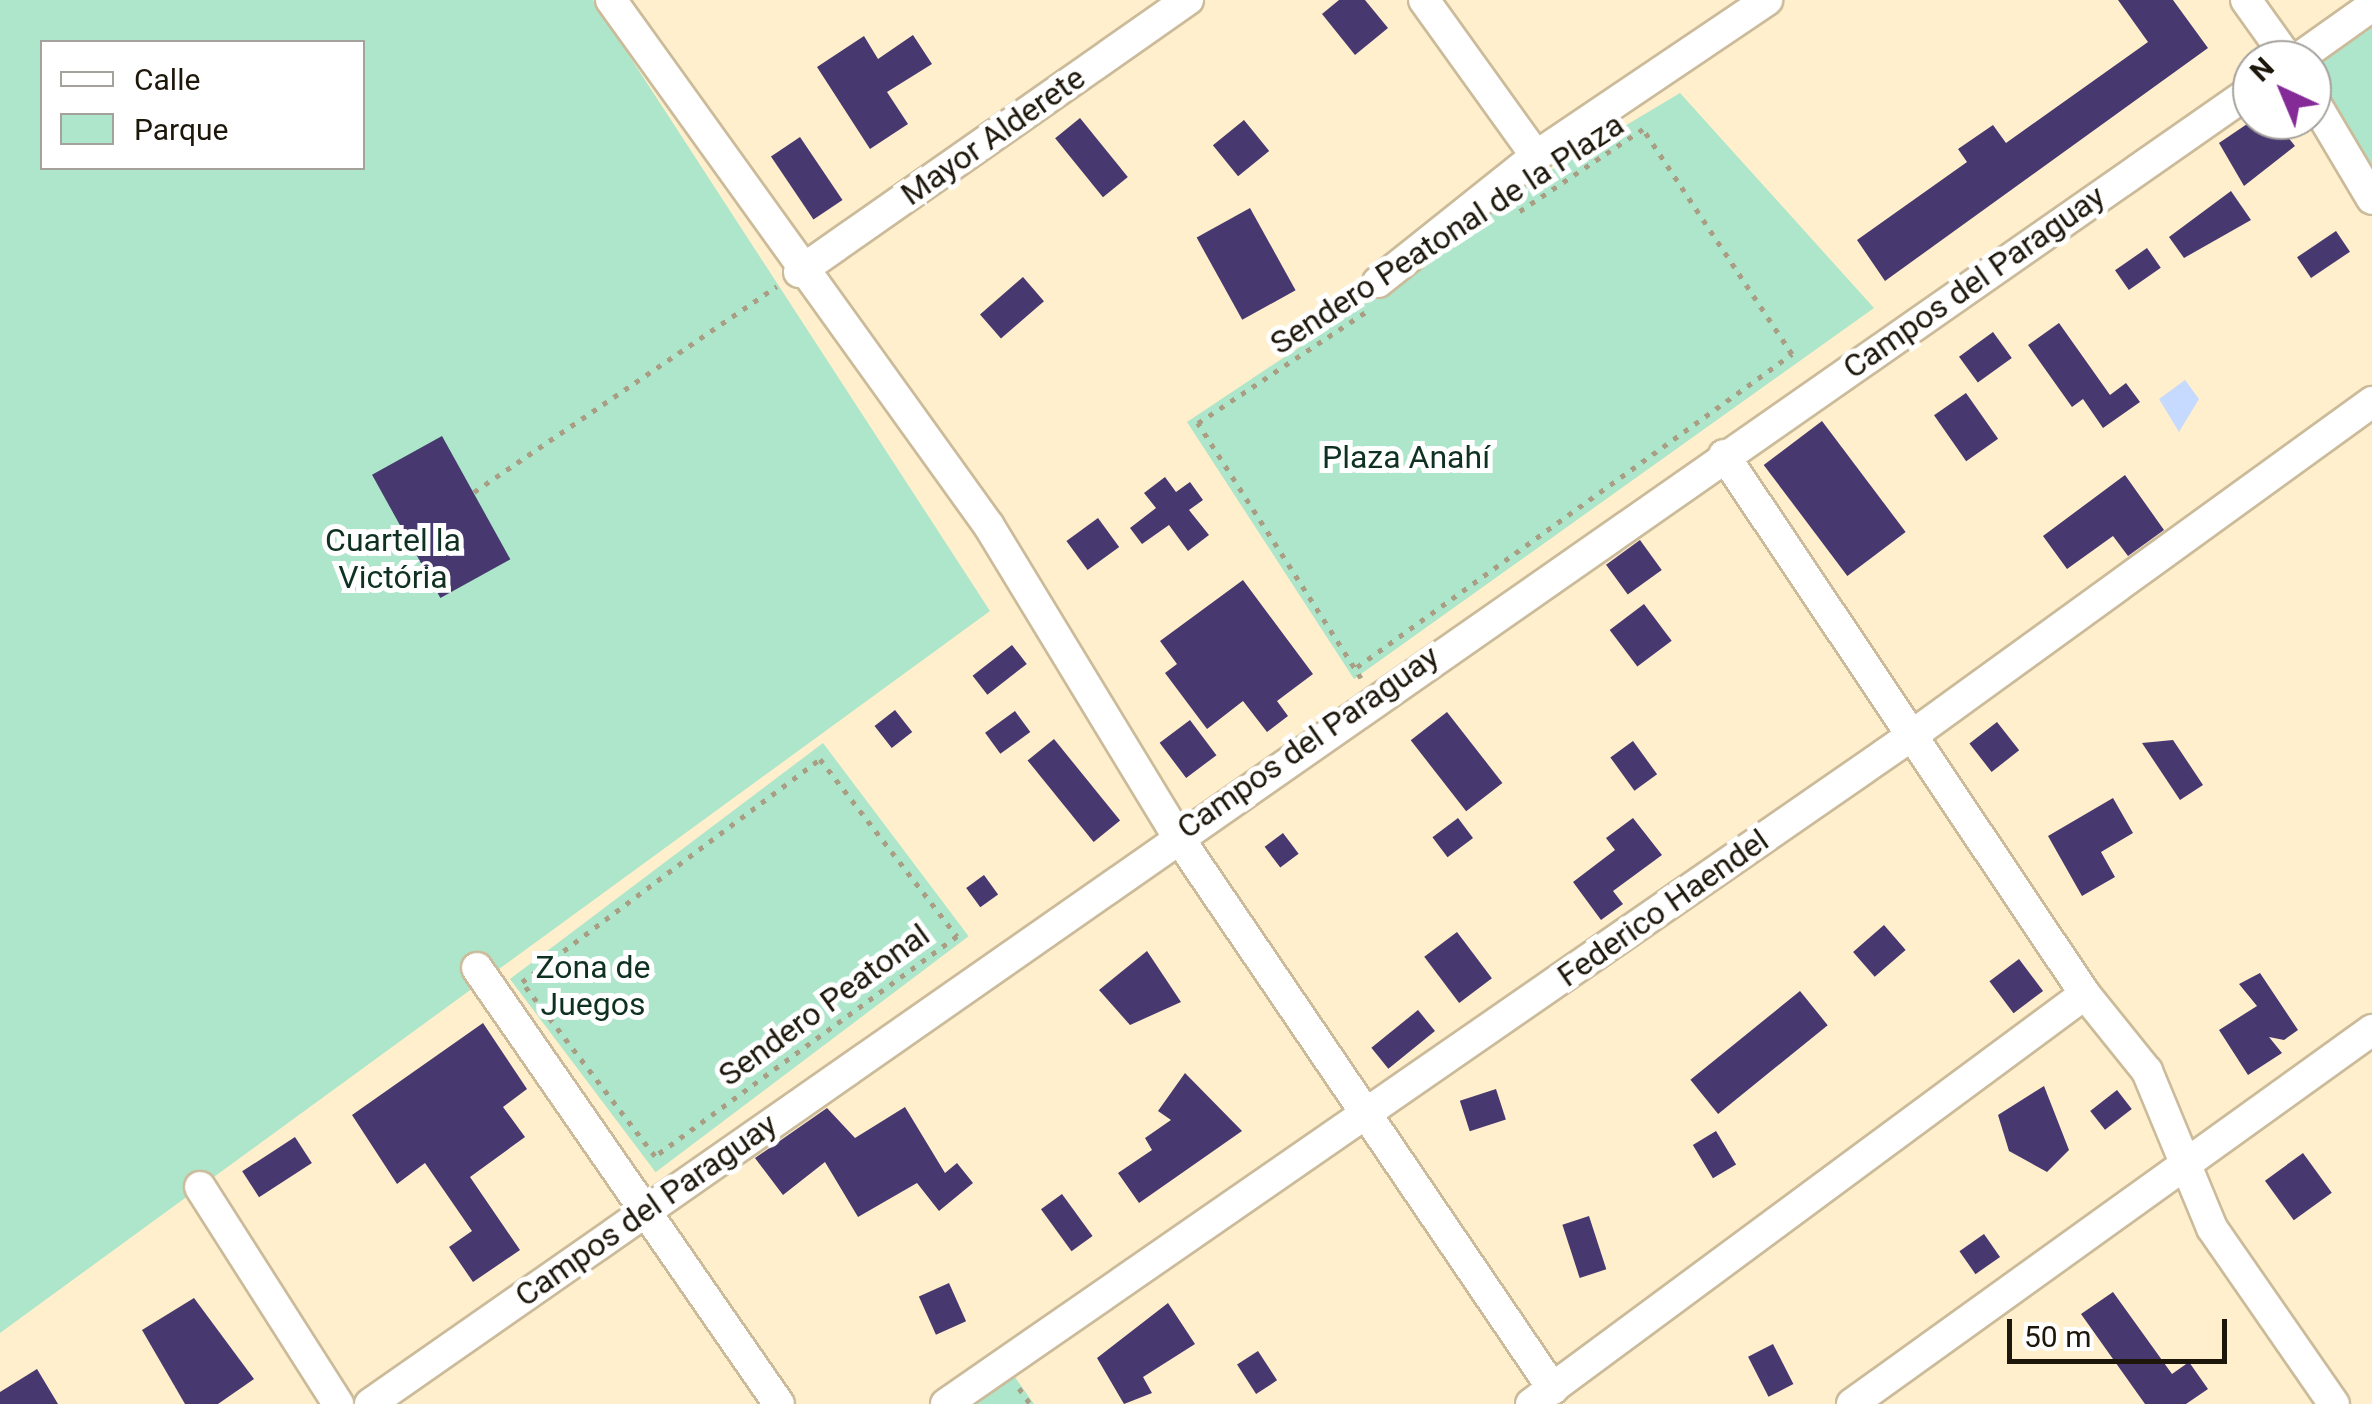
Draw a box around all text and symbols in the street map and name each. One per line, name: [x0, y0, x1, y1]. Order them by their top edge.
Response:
legend: [40, 40, 365, 170]
north arrow: [2232, 40, 2332, 140]
text: N: [2244, 51, 2281, 88]
street label: Mayor Alderete: [894, 58, 1092, 214]
text: Calle: [134, 62, 200, 97]
street label: Sendero Peatonal de la Plaza: [1263, 105, 1631, 363]
text: Parque: [134, 112, 228, 147]
street label: Campos del Paraguay: [1836, 177, 2112, 387]
park label: Plaza Anahí: [1322, 438, 1490, 476]
park label: Cuartel la Victória: [325, 522, 461, 597]
street label: Campos del Paraguay: [1170, 637, 1446, 847]
street label: Federico Haendel: [1550, 821, 1776, 995]
street label: Sendero Peatonal: [711, 916, 937, 1094]
park label: Zona de Juegos: [535, 949, 651, 1024]
street label: Campos del Paraguay: [508, 1105, 784, 1315]
scale bar: [2012, 1299, 2232, 1361]
text: 50 m: [2024, 1319, 2091, 1354]

